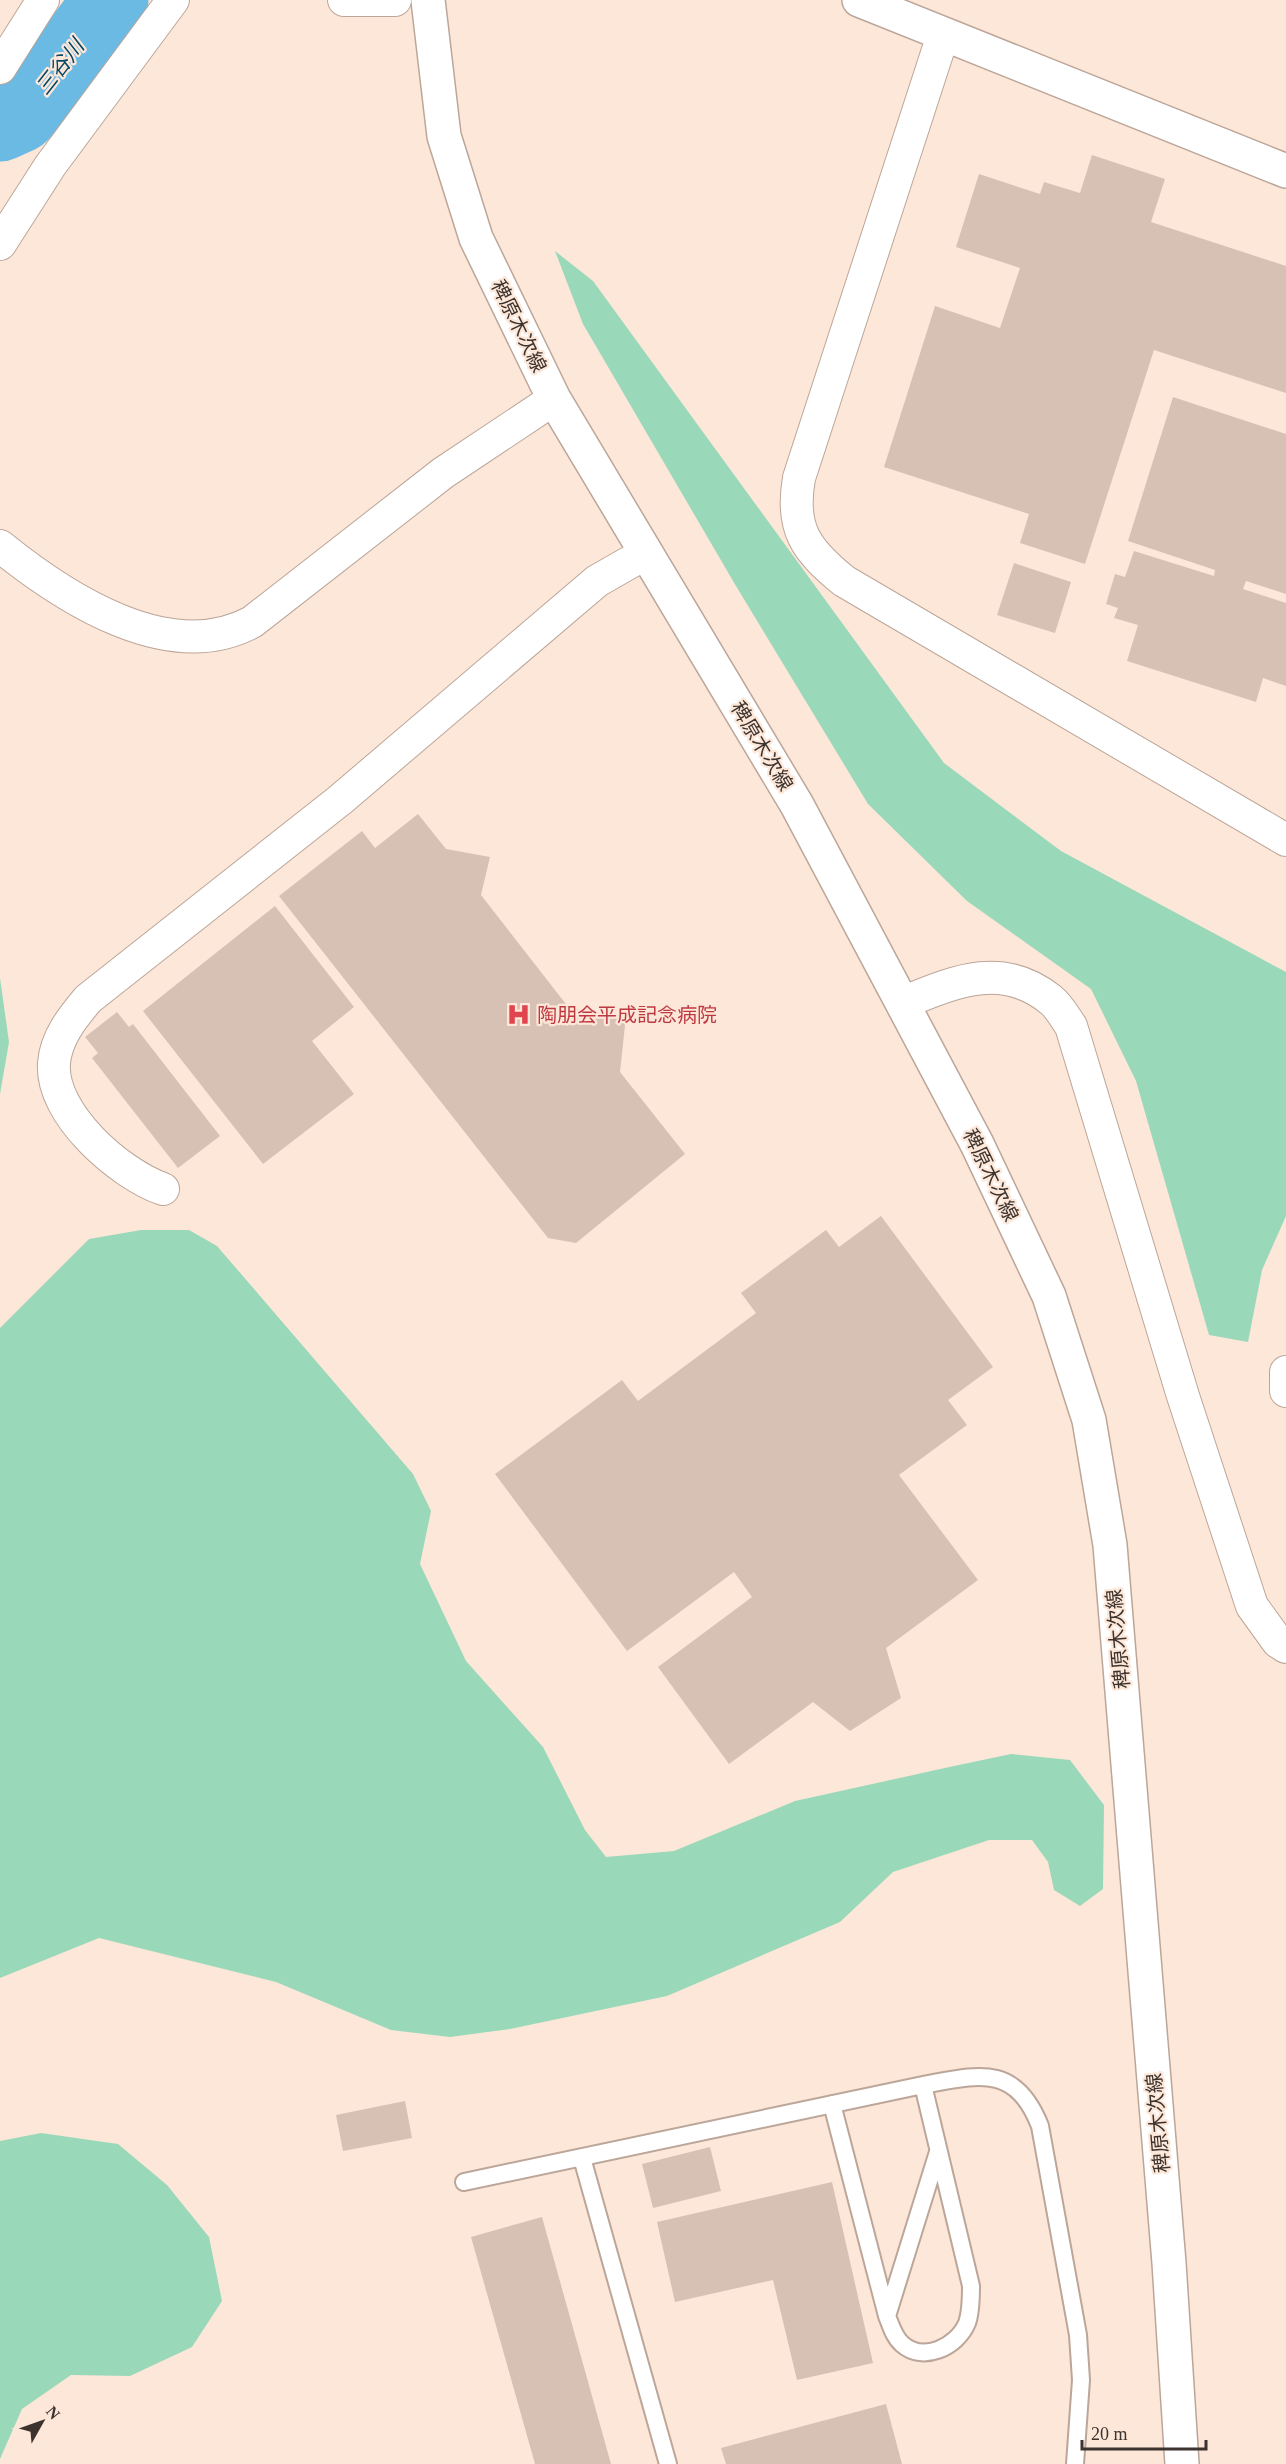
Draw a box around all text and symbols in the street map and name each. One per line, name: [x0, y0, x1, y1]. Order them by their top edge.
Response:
water label: 三谷川: [31, 33, 90, 99]
street label: 稗原木次線: [487, 276, 551, 376]
street label: 稗原木次線: [727, 697, 797, 795]
hospital icon: 陶朋会平成記念病院: [506, 1002, 532, 1028]
place label: 陶朋会平成記念病院: [537, 1004, 717, 1026]
street label: 稗原木次線: [959, 1125, 1023, 1225]
street label: 稗原木次線: [1103, 1588, 1133, 1690]
street label: 稗原木次線: [1143, 2072, 1173, 2174]
north arrow: [12, 2392, 72, 2452]
text: N: [43, 2403, 64, 2423]
scale bar: [1082, 2413, 1206, 2451]
text: 20 m: [1091, 2424, 1128, 2444]

